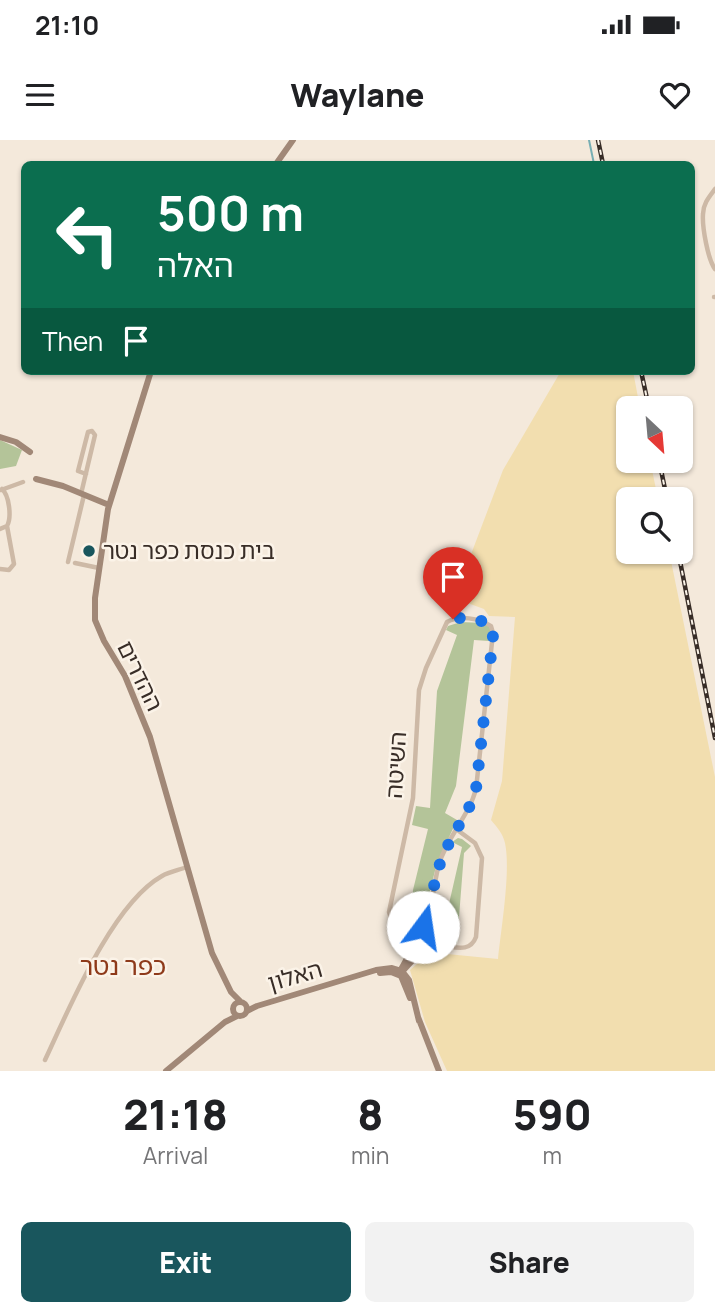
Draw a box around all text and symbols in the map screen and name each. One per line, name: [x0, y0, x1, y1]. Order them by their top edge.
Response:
text: 21:10: [35, 7, 99, 43]
text: Waylane: [291, 73, 424, 117]
icon: menu: [21, 76, 59, 114]
icon: heart: [656, 76, 694, 114]
text: 500 m: [157, 179, 304, 246]
icon: left: [42, 189, 133, 280]
text: האלה: [157, 243, 234, 287]
icon: arrive: [117, 322, 155, 360]
text: Then: [42, 323, 103, 359]
north arrow: [616, 396, 693, 472]
map controls: [616, 396, 693, 564]
button: search: [616, 487, 693, 564]
place label: בית כנסת כפר נטר: [103, 534, 275, 566]
marker: בית כנסת כפר נטר: [81, 543, 97, 559]
pin: [423, 547, 483, 619]
icon: arrive: [434, 558, 472, 596]
street label: ההדרים: [110, 635, 172, 716]
street label: השיטה: [377, 730, 413, 799]
position arrow: [386, 890, 460, 964]
district label: כפר נטר: [80, 947, 166, 983]
street label: האלון: [264, 952, 326, 998]
text: 21:18: [123, 1085, 228, 1143]
text: 8: [357, 1085, 383, 1143]
text: 590: [513, 1085, 592, 1143]
text: Arrival: [143, 1139, 208, 1171]
text: min: [351, 1139, 390, 1171]
text: m: [542, 1139, 562, 1171]
button: Exit: [21, 1222, 351, 1302]
button: Share: [365, 1222, 694, 1302]

